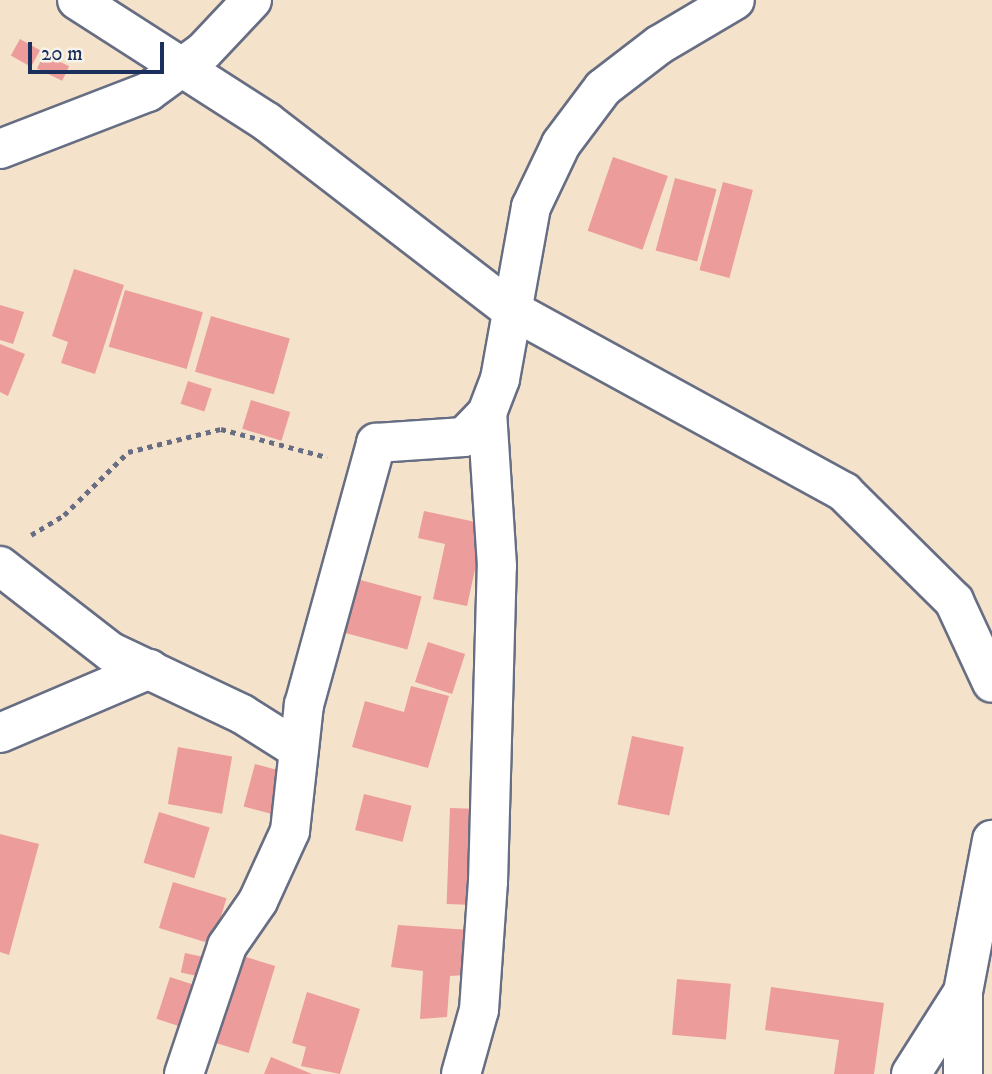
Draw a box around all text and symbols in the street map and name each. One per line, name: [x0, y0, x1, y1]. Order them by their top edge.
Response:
scale bar: [32, 28, 168, 72]
text: 20 m: [41, 41, 83, 67]

